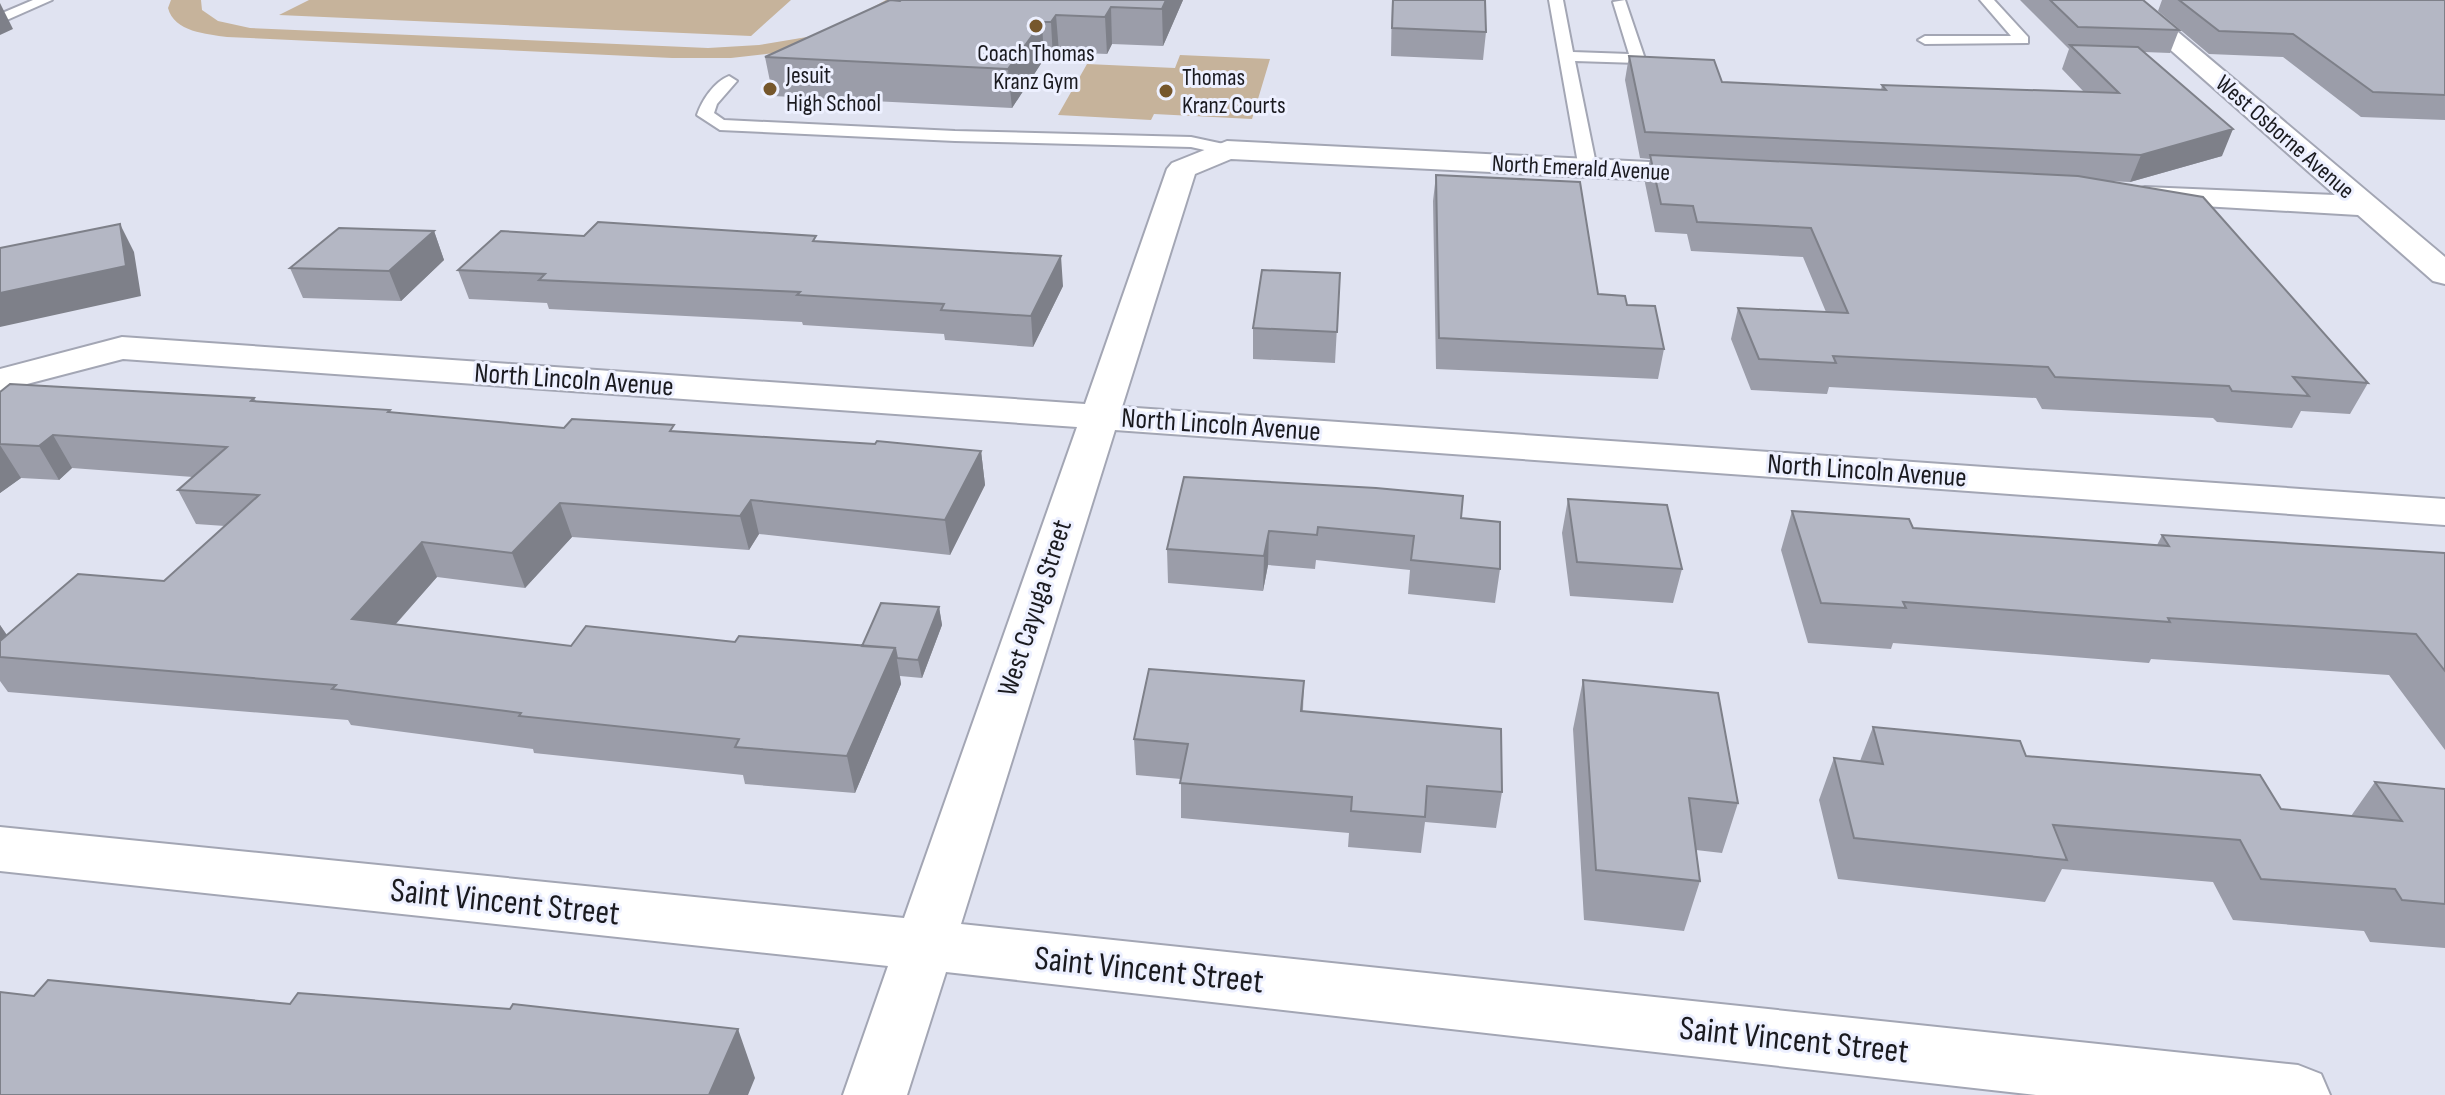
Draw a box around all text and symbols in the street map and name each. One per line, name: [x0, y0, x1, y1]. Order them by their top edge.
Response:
marker: Coach Thomas Kranz Gym: [1027, 17, 1045, 35]
place label: Coach Thomas Kranz Gym: [977, 39, 1095, 96]
place label: Jesuit High School: [785, 61, 881, 118]
place label: Thomas Kranz Courts: [1182, 63, 1286, 120]
street label: West Osborne Avenue: [2210, 69, 2360, 205]
marker: Jesuit High School: [761, 80, 779, 98]
marker: Thomas Kranz Courts: [1157, 82, 1175, 100]
street label: North Emerald Avenue: [1491, 149, 1671, 187]
street label: North Lincoln Avenue: [473, 357, 675, 403]
street label: North Lincoln Avenue: [1120, 402, 1322, 448]
street label: North Lincoln Avenue: [1766, 448, 1968, 494]
street label: West Cayuga Street: [991, 516, 1079, 700]
street label: Saint Vincent Street: [388, 870, 622, 934]
street label: Saint Vincent Street: [1032, 938, 1266, 1002]
street label: Saint Vincent Street: [1677, 1008, 1911, 1072]

